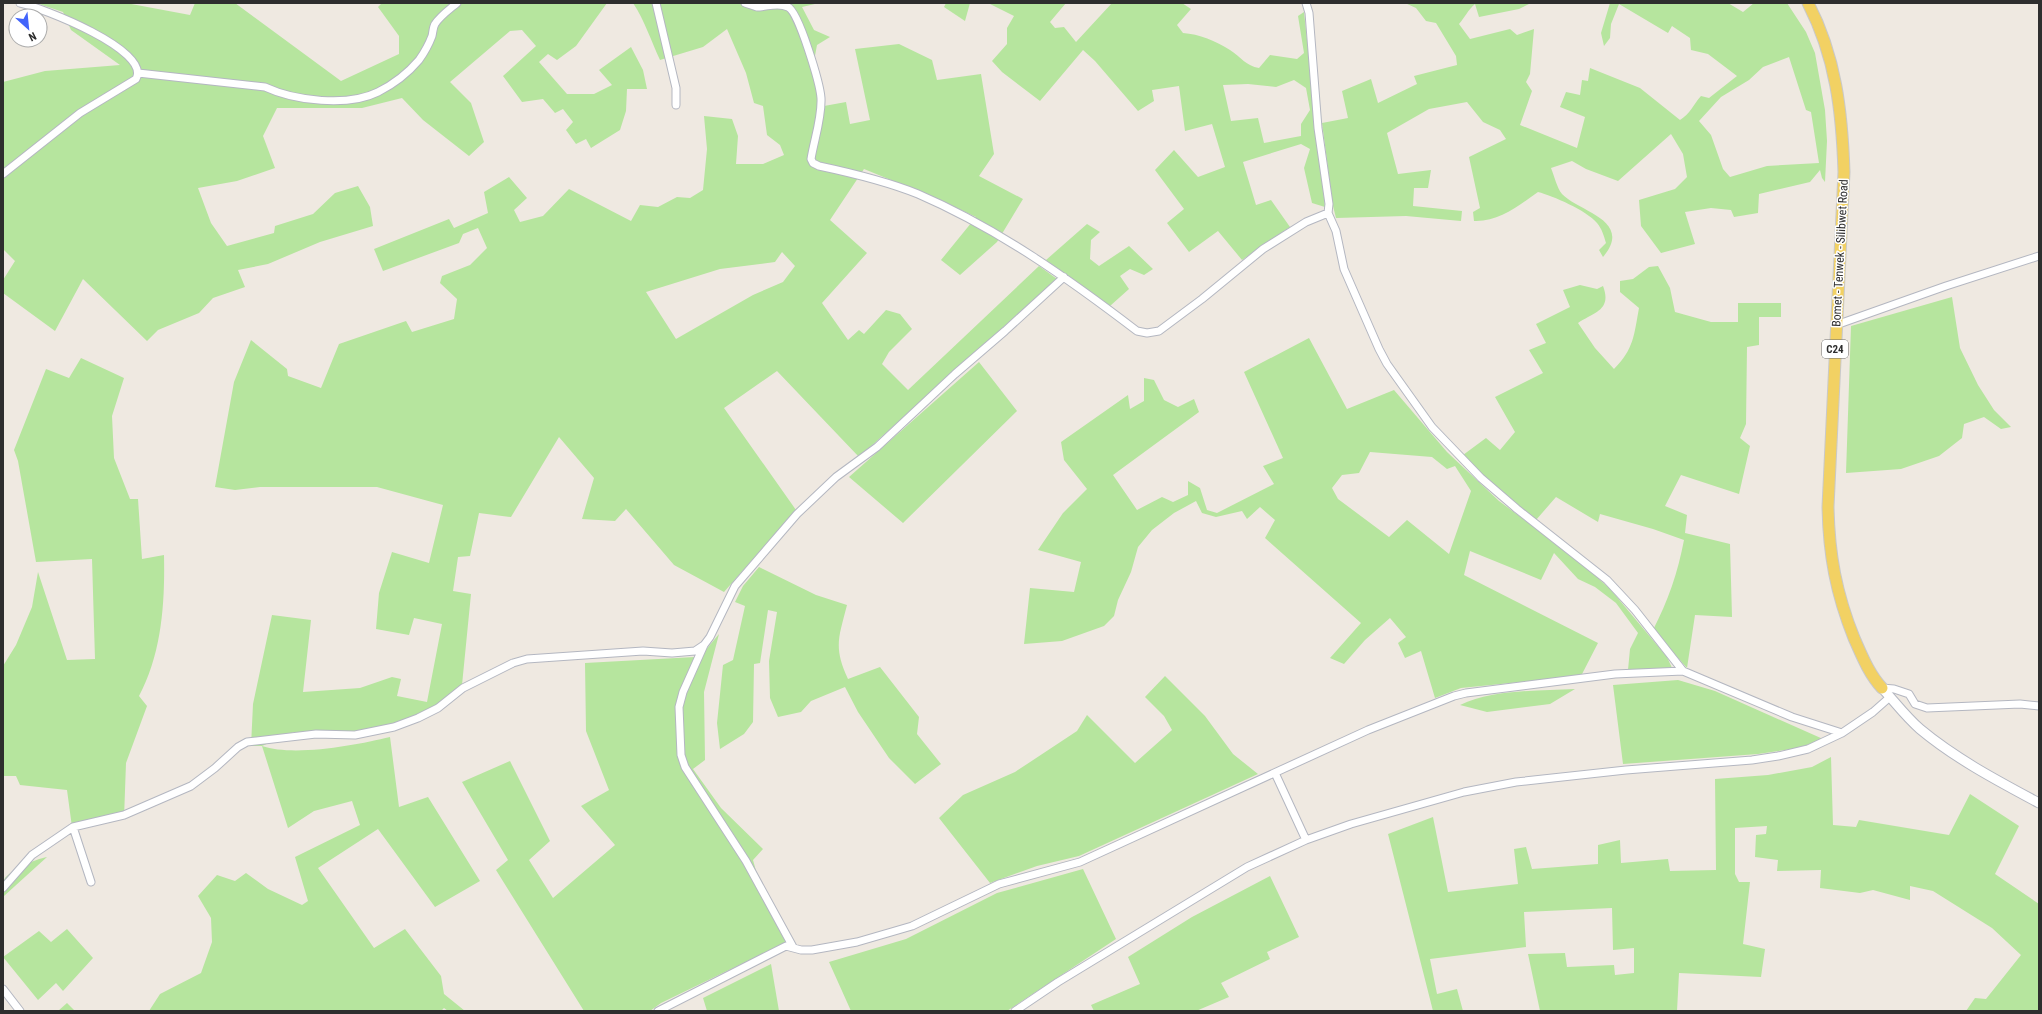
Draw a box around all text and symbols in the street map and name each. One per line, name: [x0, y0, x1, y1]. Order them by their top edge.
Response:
north arrow: [8, 8, 48, 48]
text: N: [26, 29, 38, 44]
street label: Bomet - Tenwek - Silibwet Road: [1829, 179, 1851, 327]
road number: C24: [1822, 340, 1848, 358]

